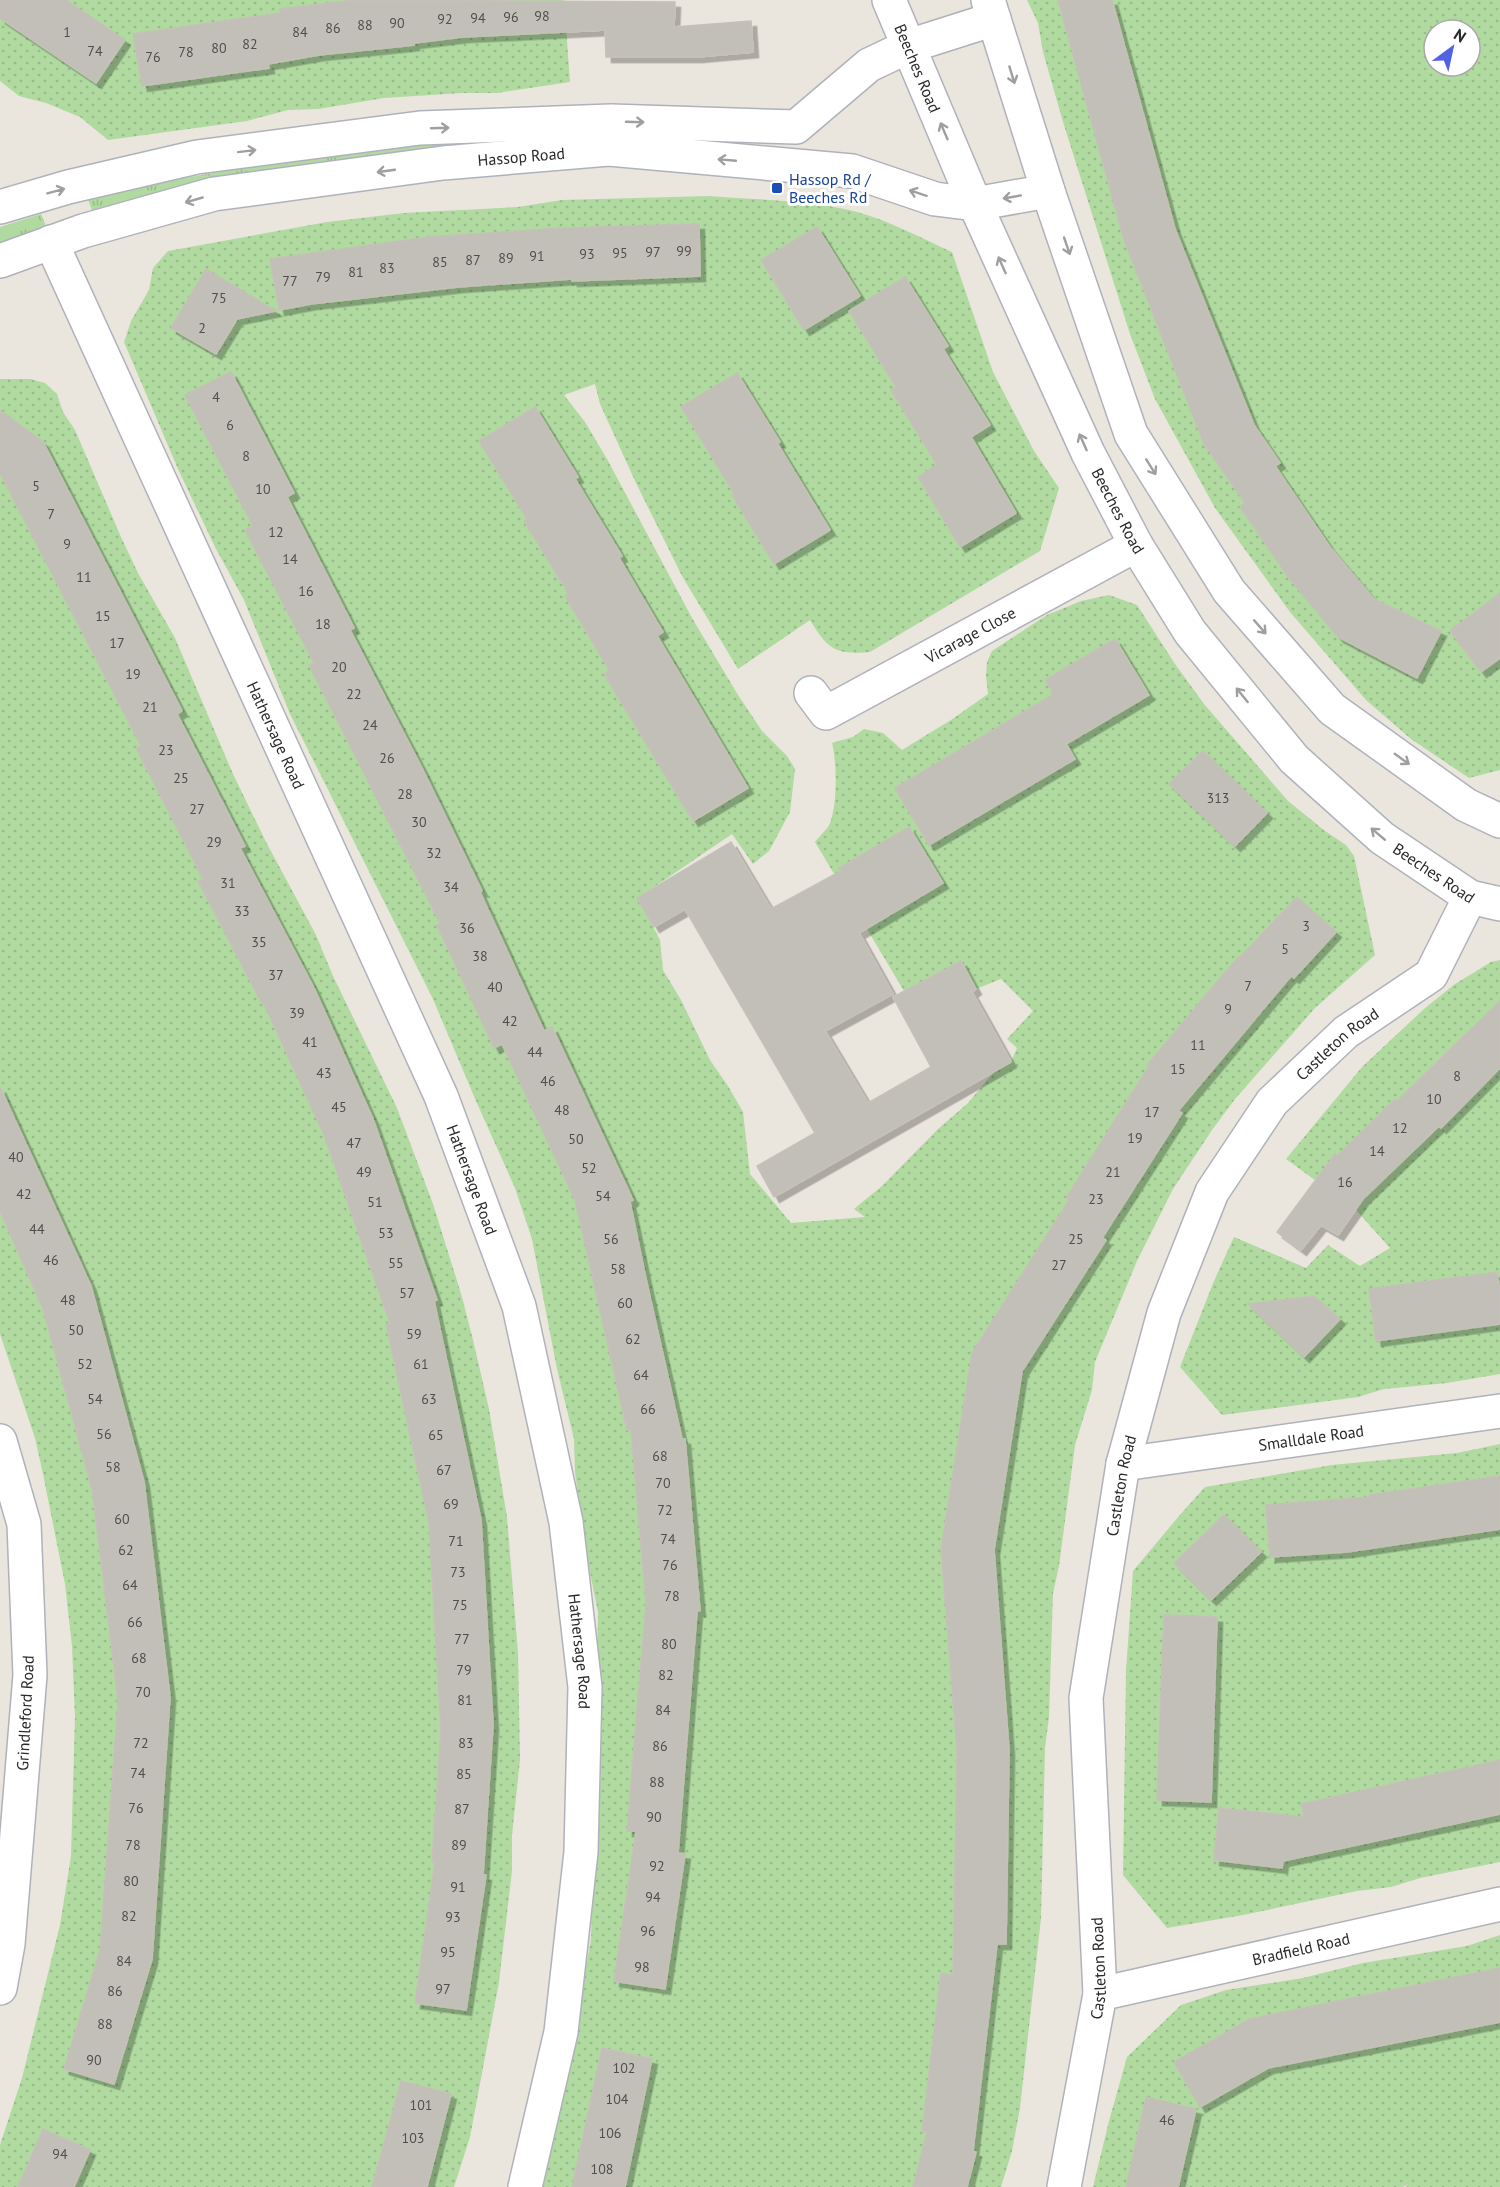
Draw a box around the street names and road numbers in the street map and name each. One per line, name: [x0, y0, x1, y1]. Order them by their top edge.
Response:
street label: Beeches Road: [890, 21, 945, 116]
street label: Hassop Road: [477, 143, 566, 170]
street label: Beeches Road: [1087, 464, 1149, 558]
street label: Vicarage Close: [920, 602, 1019, 668]
street label: Hathersage Road: [243, 678, 309, 792]
street label: Beeches Road: [1389, 838, 1479, 907]
street label: Castleton Road: [1292, 1003, 1382, 1084]
street label: Hathersage Road: [442, 1122, 502, 1237]
street label: Smalldale Road: [1257, 1420, 1365, 1455]
street label: Castleton Road: [1102, 1433, 1140, 1538]
street label: Hathersage Road: [564, 1592, 595, 1709]
street label: Grindleford Road: [12, 1655, 38, 1771]
street label: Castleton Road: [1085, 1917, 1110, 2021]
street label: Bradfield Road: [1250, 1928, 1352, 1969]

